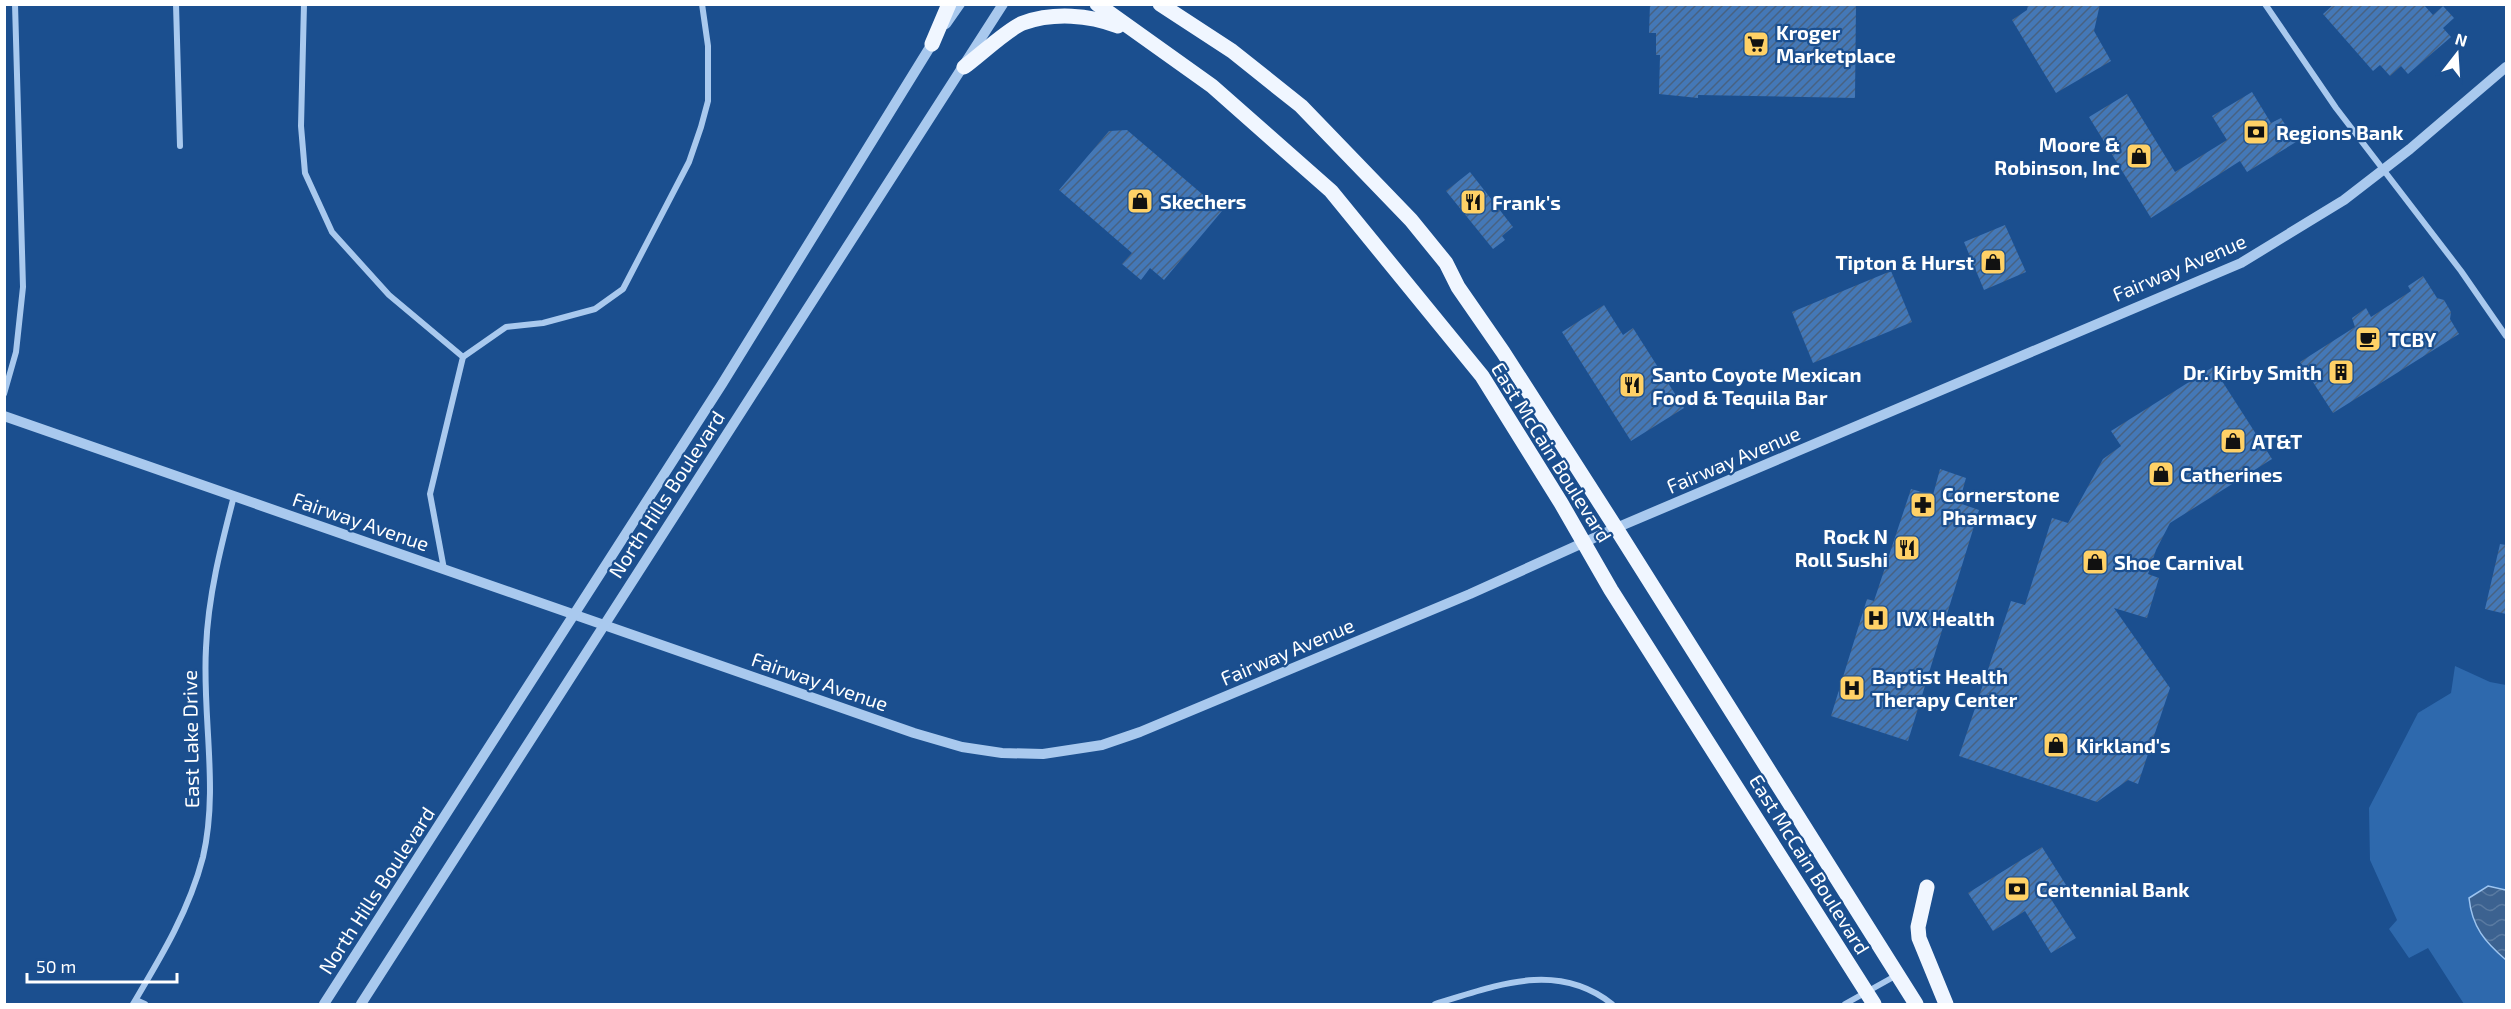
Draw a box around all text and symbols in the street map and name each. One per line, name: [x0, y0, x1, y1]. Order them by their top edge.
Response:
place label: Kroger Marketplace: [1776, 20, 1896, 67]
north arrow: [2427, 24, 2487, 84]
text: N: [2453, 28, 2470, 50]
supermarket icon: Kroger Marketplace: [1741, 29, 1771, 59]
bank icon: Regions Bank: [2241, 117, 2271, 147]
place label: Regions Bank: [2276, 120, 2404, 144]
place label: Moore & Robinson, Inc: [1994, 132, 2120, 179]
shop icon: Moore & Robinson, Inc: [2124, 141, 2154, 171]
shop icon: Skechers: [1125, 186, 1155, 216]
restaurant icon: Frank's: [1458, 187, 1488, 217]
place label: Skechers: [1160, 189, 1246, 213]
place label: Frank's: [1492, 190, 1561, 214]
street label: Fairway Avenue: [2109, 228, 2249, 306]
shop icon: Tipton & Hurst: [1978, 247, 2008, 277]
place label: Tipton & Hurst: [1835, 250, 1974, 274]
cafe icon: TCBY: [2353, 324, 2383, 354]
place label: TCBY: [2388, 327, 2437, 351]
building icon: Dr. Kirby Smith: [2326, 357, 2356, 387]
street label: East McCain Boulevard: [1487, 358, 1617, 546]
place label: Dr. Kirby Smith: [2183, 360, 2322, 385]
place label: Santo Coyote Mexican Food & Tequila Bar: [1652, 362, 1862, 409]
restaurant icon: Santo Coyote Mexican Food & Tequila Bar: [1617, 370, 1647, 400]
street label: North Hills Boulevard: [603, 406, 729, 582]
street label: Fairway Avenue: [1663, 420, 1803, 498]
shop icon: AT&T: [2218, 426, 2248, 456]
place label: AT&T: [2252, 429, 2302, 453]
shop icon: Catherines: [2146, 459, 2176, 489]
place label: Catherines: [2180, 462, 2283, 486]
place label: Cornerstone Pharmacy: [1942, 482, 2060, 530]
street label: Fairway Avenue: [290, 486, 432, 556]
pharmacy icon: Cornerstone Pharmacy: [1908, 490, 1938, 520]
place label: Rock N Roll Sushi: [1795, 524, 1888, 571]
restaurant icon: Rock N Roll Sushi: [1892, 533, 1922, 563]
shop icon: Shoe Carnival: [2080, 547, 2110, 577]
place label: Shoe Carnival: [2114, 550, 2244, 574]
hospital icon: IVX Health: [1861, 603, 1891, 633]
place label: IVX Health: [1896, 606, 1995, 630]
street label: Fairway Avenue: [1217, 612, 1357, 690]
street label: Fairway Avenue: [749, 646, 891, 716]
place label: Baptist Health Therapy Center: [1872, 664, 2018, 712]
street label: East Lake Drive: [177, 670, 203, 808]
hospital icon: Baptist Health Therapy Center: [1837, 673, 1867, 703]
shop icon: Kirkland's: [2041, 730, 2071, 760]
place label: Kirkland's: [2076, 733, 2171, 757]
street label: East McCain Boulevard: [1745, 770, 1875, 958]
street label: North Hills Boulevard: [313, 802, 439, 978]
bank icon: Centennial Bank: [2002, 874, 2032, 904]
place label: Centennial Bank: [2036, 877, 2190, 901]
scale bar: [27, 946, 177, 984]
text: 50 m: [36, 955, 76, 977]

